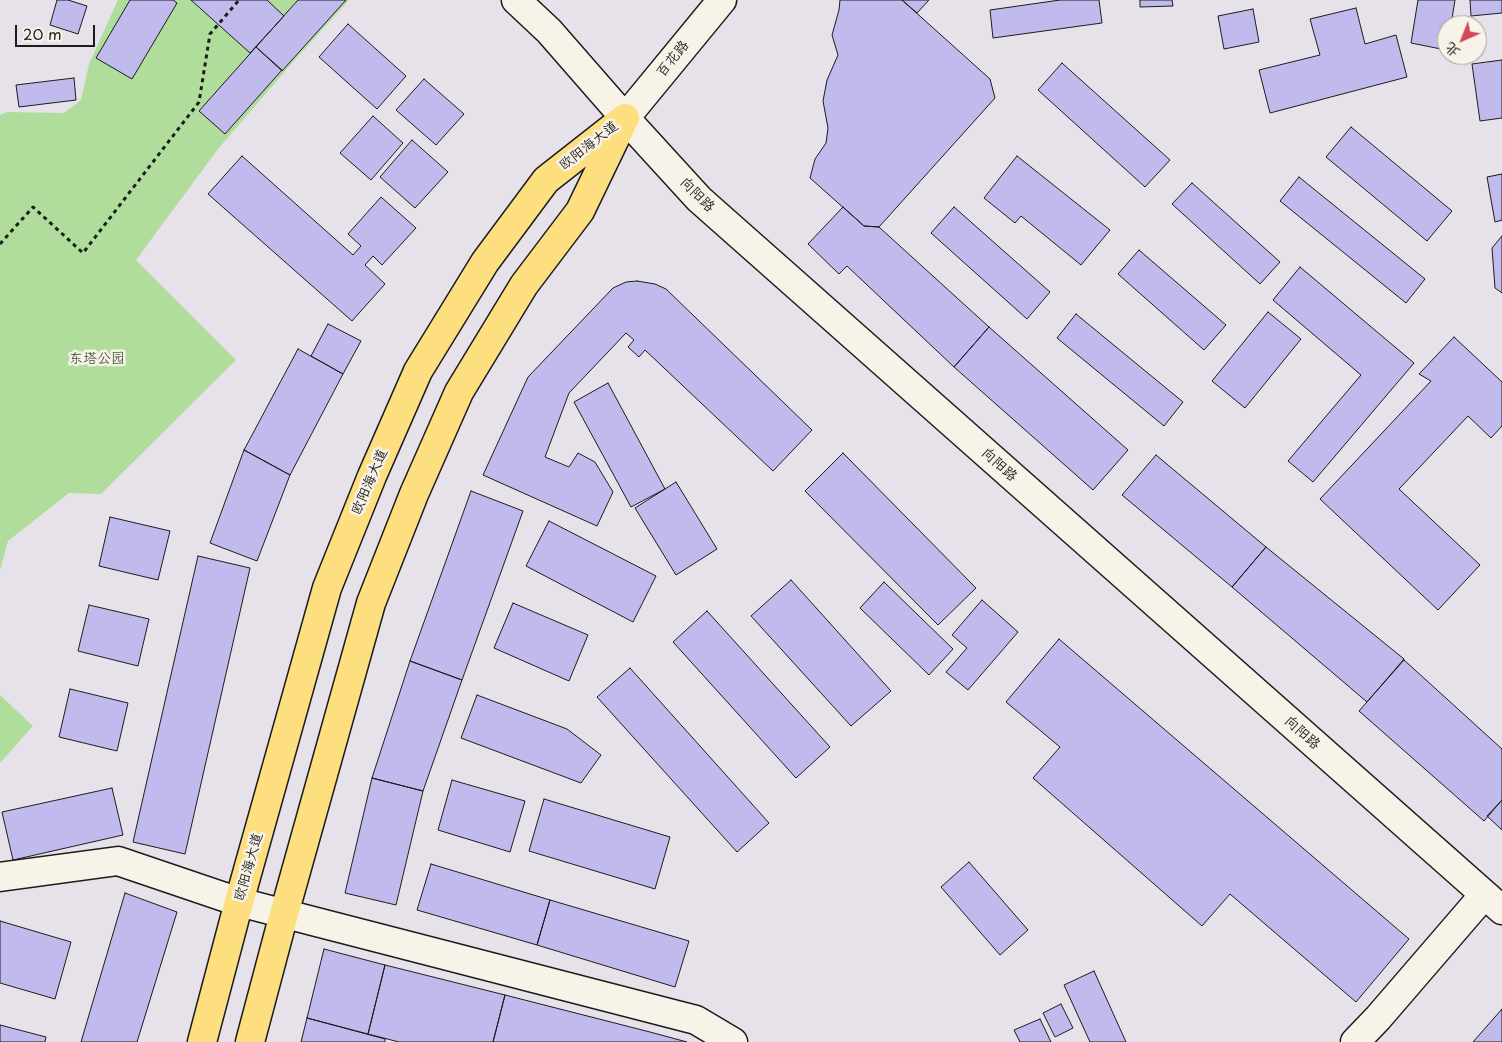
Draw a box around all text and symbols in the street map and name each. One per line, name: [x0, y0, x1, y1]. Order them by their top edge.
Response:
scale bar: [18, 15, 98, 47]
north arrow: [1437, 15, 1487, 65]
text: 20 m: [23, 22, 62, 45]
street label: 百花路: [653, 37, 693, 81]
text: 北: [1440, 38, 1464, 63]
street label: 欧阳海大道: [556, 118, 622, 174]
street label: 向阳路: [676, 174, 718, 216]
park label: 东塔公园: [69, 351, 125, 367]
street label: 向阳路: [978, 445, 1020, 485]
street label: 欧阳海大道: [349, 447, 391, 517]
street label: 向阳路: [1281, 713, 1323, 753]
street label: 欧阳海大道: [231, 831, 267, 903]

